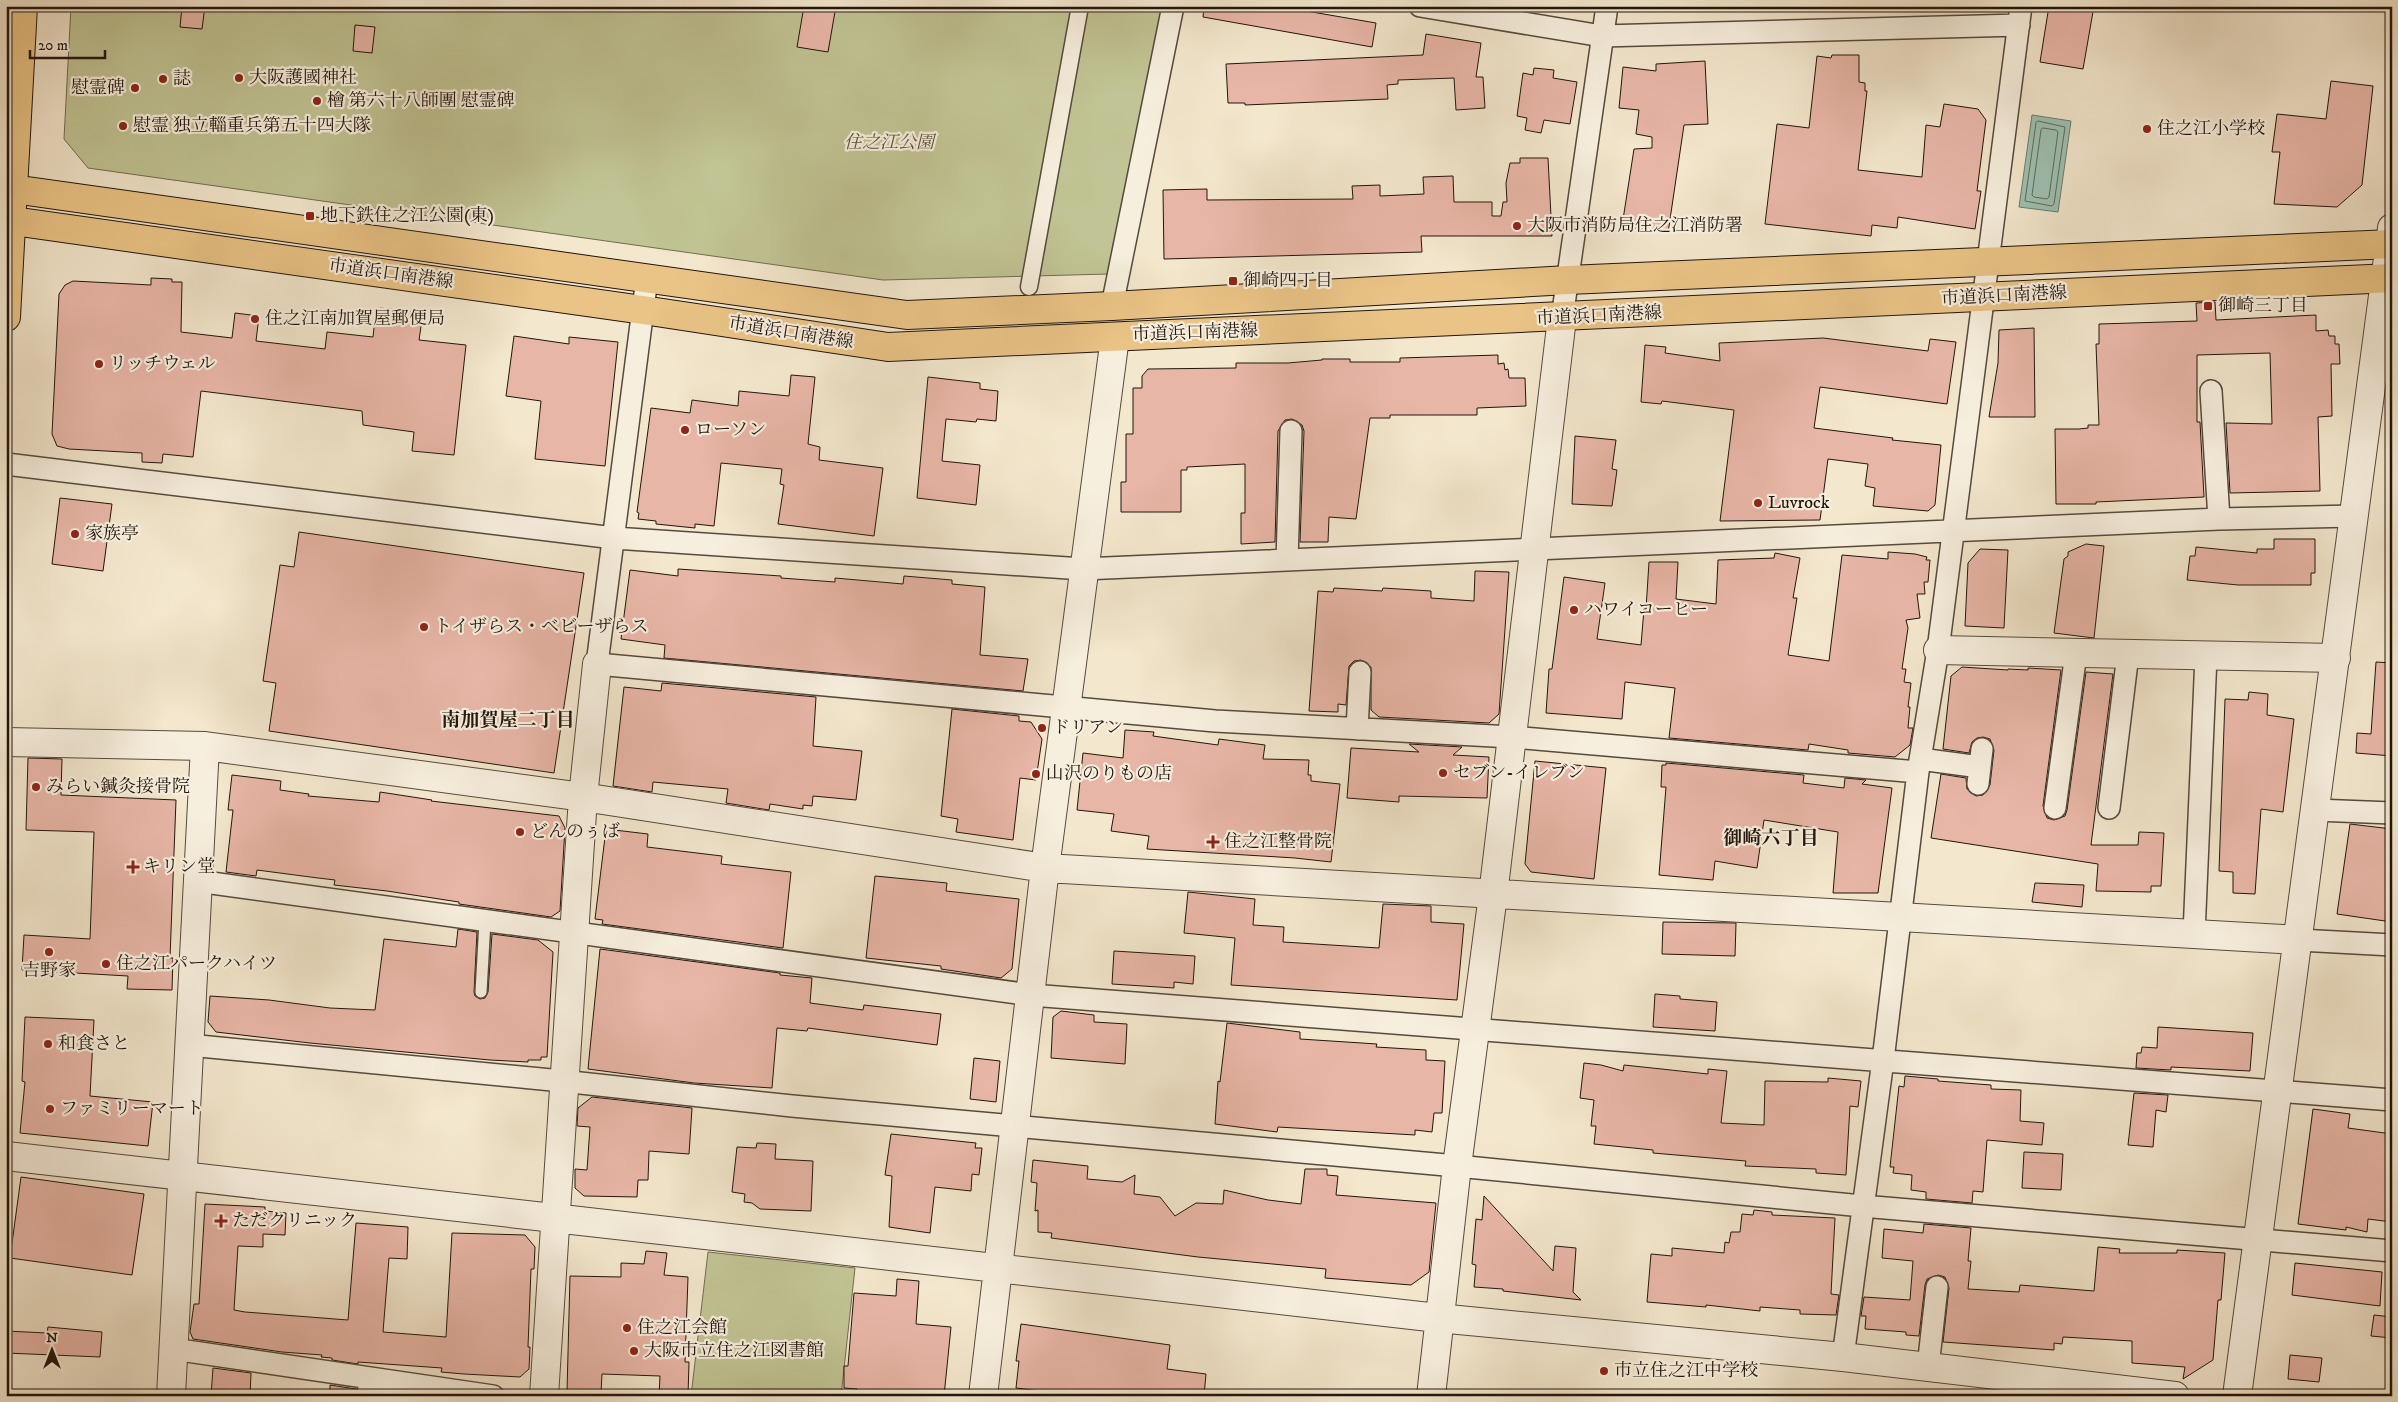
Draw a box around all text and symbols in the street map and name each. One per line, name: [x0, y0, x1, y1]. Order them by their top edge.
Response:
scale bar: [30, 28, 105, 60]
text: 20 m: [38, 36, 68, 55]
place label: 大阪護國神社: [249, 67, 357, 89]
place label: 誌: [173, 68, 191, 90]
marker: 大阪護國神社: [233, 72, 245, 84]
marker: 誌: [157, 73, 169, 85]
place label: 慰霊碑: [71, 77, 125, 99]
marker: 慰霊碑: [129, 82, 141, 94]
place label: 檜 第六十八師團 慰霊碑: [327, 90, 515, 112]
marker: 檜 第六十八師團 慰霊碑: [311, 95, 323, 107]
place label: 慰霊 独立輜重兵第五十四大隊: [133, 115, 371, 137]
place label: 住之江小学校: [2157, 118, 2265, 140]
marker: 慰霊 独立輜重兵第五十四大隊: [117, 120, 129, 132]
marker: 住之江小学校: [2141, 123, 2153, 135]
park label: 住之江公園: [844, 132, 937, 154]
place label: 地下鉄住之江公園(東): [320, 205, 494, 227]
marker: 地下鉄住之江公園(東): [304, 210, 316, 222]
place label: 大阪市消防局住之江消防署: [1527, 215, 1743, 237]
marker: 大阪市消防局住之江消防署: [1511, 220, 1523, 232]
street label: 市道浜口南港線: [327, 254, 455, 294]
place label: 御崎四丁目: [1243, 270, 1333, 292]
marker: 御崎四丁目: [1227, 275, 1239, 287]
street label: 市道浜口南港線: [1941, 282, 2067, 310]
place label: 御崎三丁目: [2218, 295, 2308, 317]
marker: 御崎三丁目: [2202, 300, 2214, 312]
street label: 市道浜口南港線: [1536, 302, 1662, 330]
place label: 住之江南加賀屋郵便局: [265, 308, 445, 330]
street label: 市道浜口南港線: [727, 312, 855, 354]
marker: 住之江南加賀屋郵便局: [249, 313, 261, 325]
street label: 市道浜口南港線: [1132, 320, 1258, 346]
place label: リッチウェル: [109, 353, 216, 375]
marker: リッチウェル: [93, 358, 105, 370]
place label: ローソン: [695, 419, 766, 441]
marker: ローソン: [679, 424, 691, 436]
place label: Luvrock: [1768, 492, 1830, 514]
marker: Luvrock: [1752, 497, 1764, 509]
place label: 家族亭: [85, 523, 139, 545]
marker: 家族亭: [69, 528, 81, 540]
place label: ハワイコーヒー: [1584, 599, 1708, 621]
marker: ハワイコーヒー: [1568, 604, 1580, 616]
place label: トイザらス・ベビーザらス: [434, 616, 648, 638]
marker: トイザらス・ベビーザらス: [418, 621, 430, 633]
district label: 南加賀屋二丁目: [441, 709, 575, 732]
place label: ドリアン: [1052, 717, 1123, 739]
marker: ドリアン: [1036, 722, 1048, 734]
place label: セブン-イレブン: [1453, 762, 1585, 784]
place label: 山沢のりもの店: [1046, 763, 1172, 785]
marker: セブン-イレブン: [1437, 767, 1449, 779]
marker: 山沢のりもの店: [1030, 768, 1042, 780]
place label: みらい鍼灸接骨院: [46, 776, 190, 798]
marker: みらい鍼灸接骨院: [30, 781, 42, 793]
place label: どんのぅば: [530, 821, 620, 843]
marker: どんのぅば: [514, 826, 526, 838]
district label: 御崎六丁目: [1723, 827, 1819, 850]
place label: 住之江整骨院: [1224, 831, 1332, 853]
marker: 住之江整骨院: [1206, 835, 1220, 849]
place label: キリン堂: [143, 856, 215, 878]
marker: キリン堂: [127, 861, 139, 873]
marker: 吉野家: [43, 946, 55, 958]
place label: 住之江パークハイツ: [116, 953, 277, 975]
marker: 住之江パークハイツ: [100, 958, 112, 970]
place label: 吉野家: [22, 960, 76, 982]
place label: 和食さと: [58, 1033, 130, 1055]
marker: 和食さと: [42, 1038, 54, 1050]
place label: ファミリーマート: [60, 1098, 204, 1120]
marker: ファミリーマート: [44, 1103, 56, 1115]
place label: ただクリニック: [232, 1210, 357, 1232]
marker: ただクリニック: [214, 1214, 228, 1228]
place label: 住之江会館: [637, 1317, 727, 1339]
marker: 住之江会館: [621, 1322, 633, 1334]
north arrow: [28, 1324, 78, 1374]
text: N: [46, 1329, 58, 1347]
place label: 大阪市立住之江図書館: [644, 1340, 824, 1362]
marker: 大阪市立住之江図書館: [628, 1345, 640, 1357]
place label: 市立住之江中学校: [1614, 1360, 1758, 1382]
marker: 市立住之江中学校: [1598, 1365, 1610, 1377]

